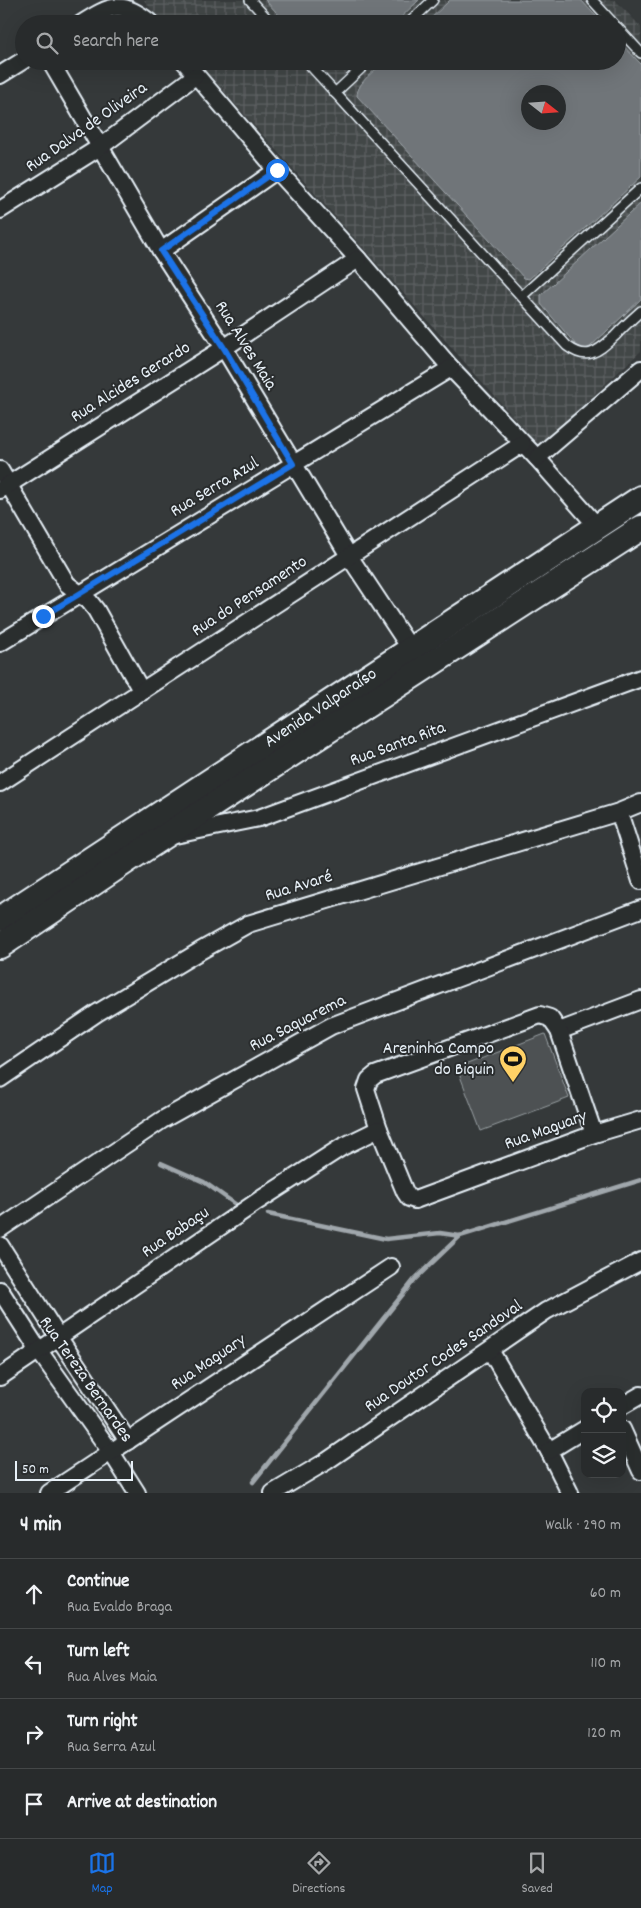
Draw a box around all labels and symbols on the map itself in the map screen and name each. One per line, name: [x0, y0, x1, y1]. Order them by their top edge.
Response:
street label: Rua Dalva de Oliveira: [21, 76, 153, 179]
north arrow: [521, 85, 566, 130]
route start: [266, 159, 289, 182]
street label: Rua Alves Maia: [208, 297, 283, 396]
street label: Rua Alcides Gerardo: [66, 336, 196, 430]
street label: Rua Serra Azul: [166, 451, 265, 524]
street label: Rua do Pensamento: [187, 550, 313, 644]
route end: [32, 605, 55, 628]
street label: Avenida Valparaíso: [260, 662, 382, 754]
street label: Rua Santa Rita: [347, 716, 450, 774]
street label: Rua Avaré: [262, 865, 336, 909]
street label: Rua Saquarema: [246, 989, 351, 1059]
place label: Areninha Campo do Biquin: [383, 1037, 494, 1083]
sports icon: Areninha Campo do Biquin: [498, 1044, 528, 1083]
street label: Rua Maguary: [501, 1104, 591, 1157]
street label: Rua Babaçu: [137, 1201, 215, 1265]
street label: Rua Doutor Codes Sandoval: [360, 1294, 529, 1419]
street label: Rua Tereza Bernardes: [32, 1312, 138, 1448]
street label: Rua Maguary: [166, 1328, 252, 1397]
scale bar: [15, 1458, 132, 1481]

